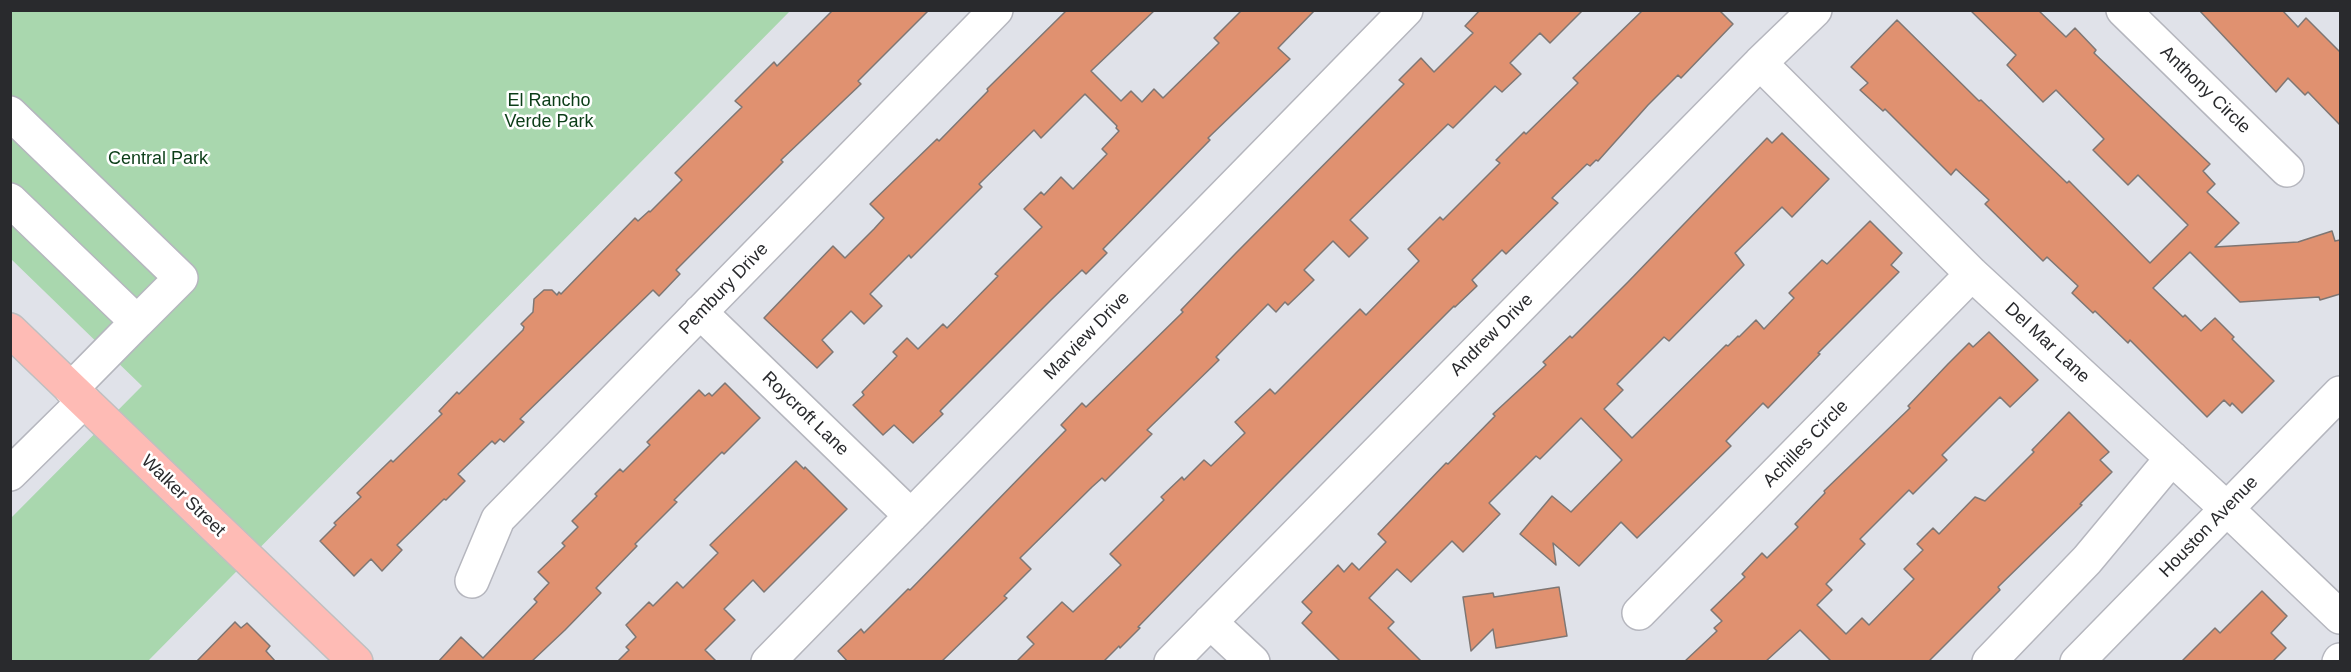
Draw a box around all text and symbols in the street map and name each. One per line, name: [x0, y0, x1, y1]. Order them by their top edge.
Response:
street label: Anthony Circle: [2155, 42, 2255, 138]
park label: El Rancho Verde Park: [504, 90, 594, 132]
park label: Central Park: [108, 148, 208, 170]
street label: Pembury Drive: [675, 239, 773, 339]
street label: Marview Drive: [1040, 287, 1134, 385]
street label: Andrew Drive: [1446, 289, 1538, 381]
street label: Del Mar Lane: [2000, 298, 2094, 388]
street label: Roycroft Lane: [757, 367, 853, 461]
street label: Achilles Circle: [1759, 396, 1853, 492]
street label: Walker Street: [137, 451, 229, 541]
street label: Houston Avenue: [2155, 472, 2263, 582]

